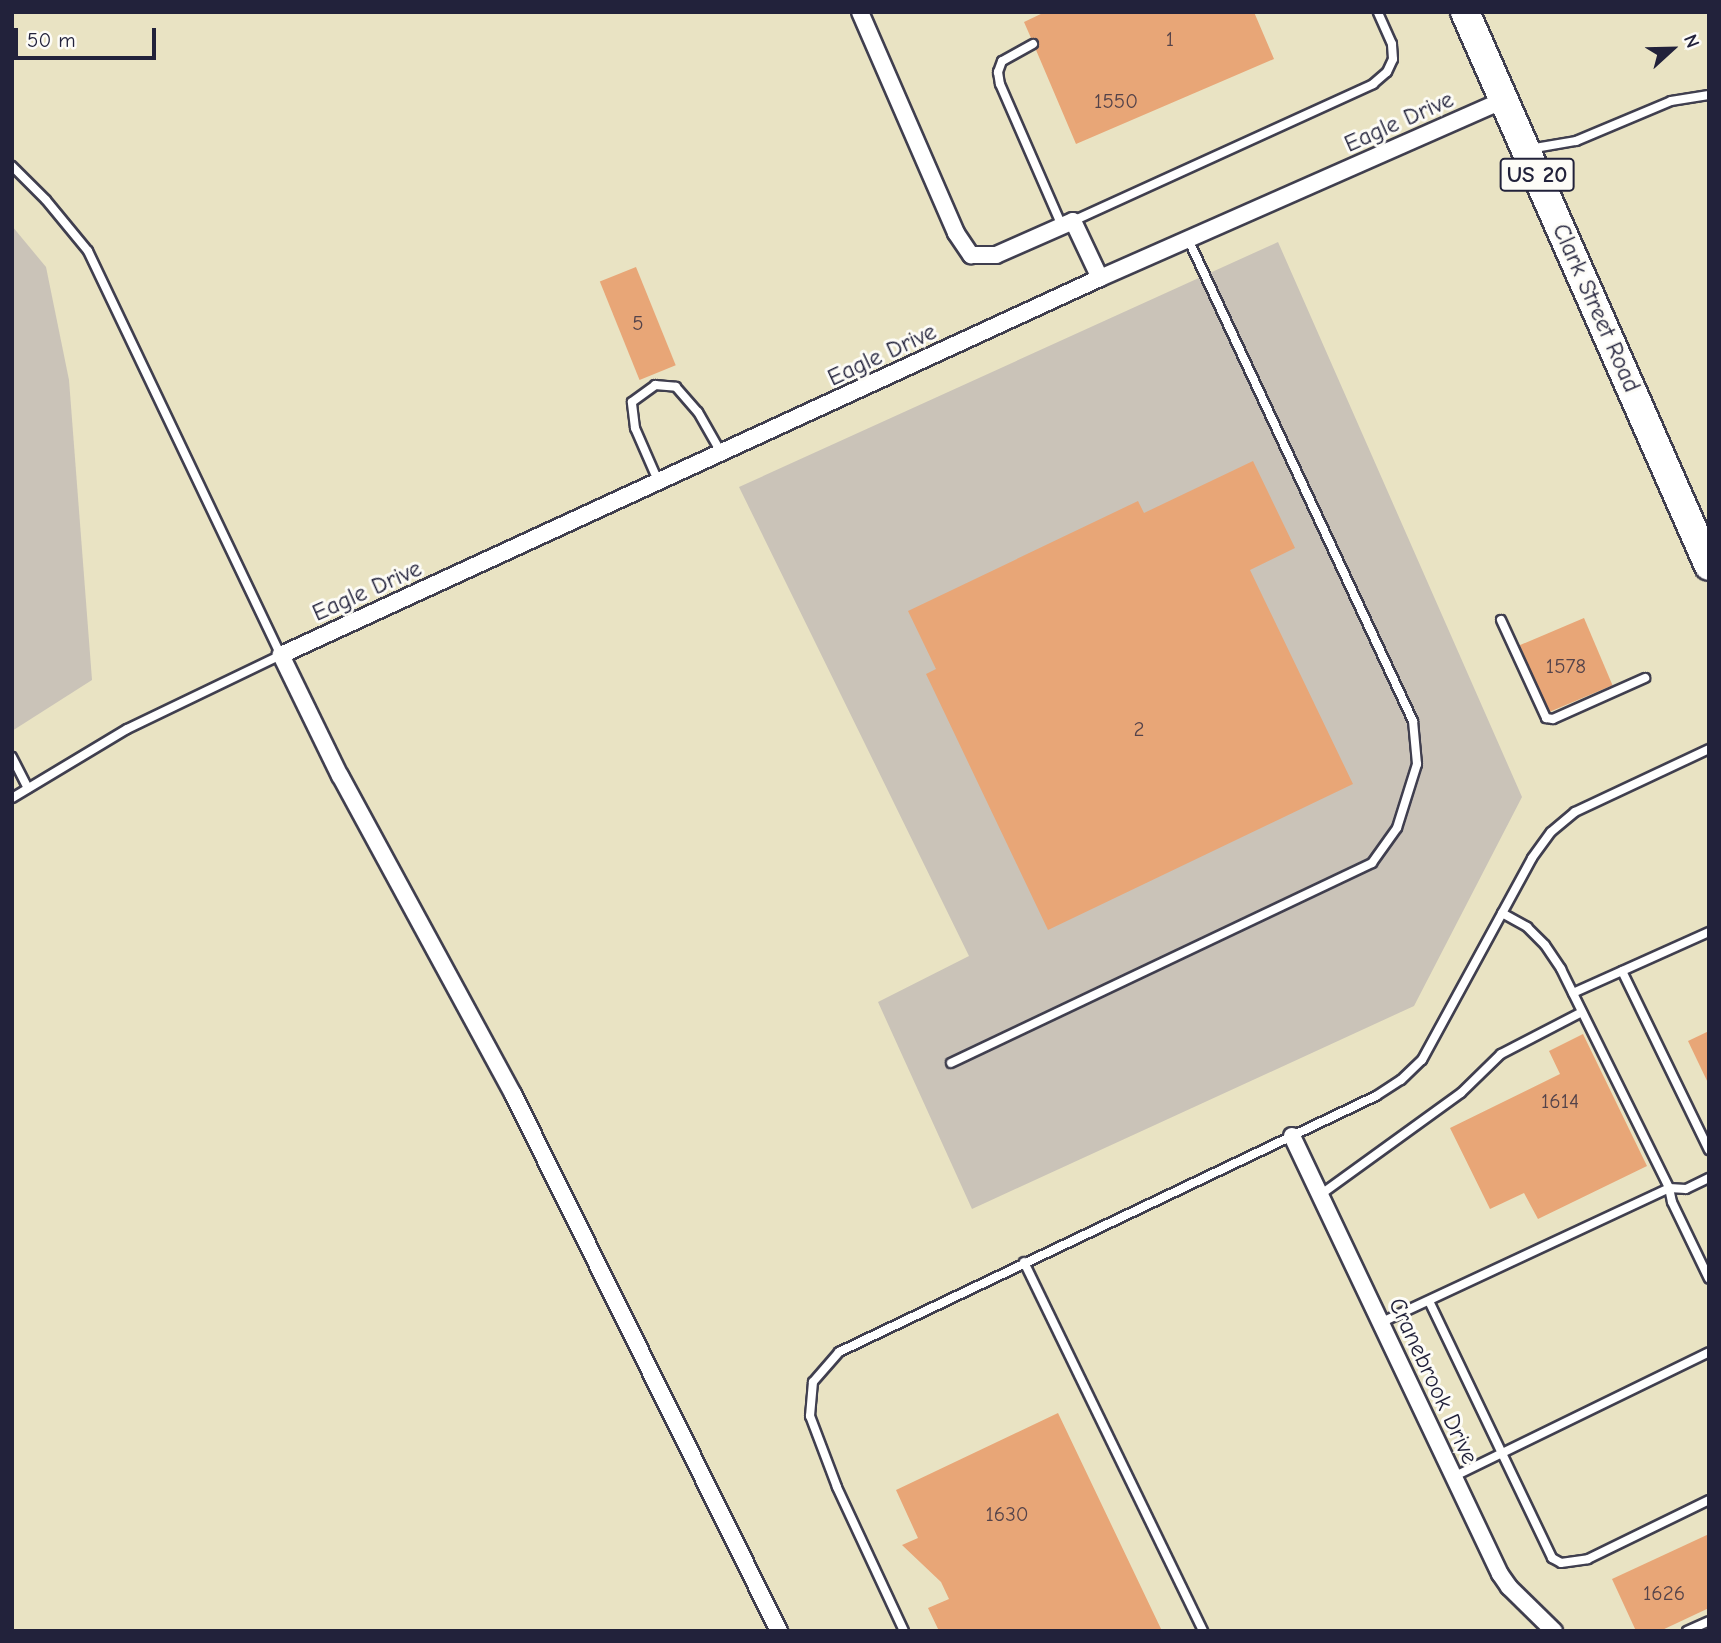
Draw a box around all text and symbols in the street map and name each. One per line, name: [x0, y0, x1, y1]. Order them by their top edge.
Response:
scale bar: [18, 14, 159, 58]
north arrow: [1637, 14, 1707, 84]
house number: 1: [1166, 26, 1174, 52]
text: 50 m: [27, 28, 76, 52]
text: N: [1679, 31, 1704, 51]
street label: Eagle Drive: [1340, 85, 1458, 159]
house number: 1550: [1094, 88, 1138, 114]
road number: US 20: [1498, 156, 1576, 194]
street label: Clark Street Road: [1546, 219, 1646, 397]
house number: 5: [632, 310, 644, 336]
street label: Eagle Drive: [823, 317, 941, 393]
street label: Eagle Drive: [308, 554, 426, 628]
house number: 1578: [1546, 653, 1586, 679]
house number: 2: [1134, 716, 1144, 742]
house number: 1614: [1541, 1088, 1579, 1114]
street label: Cranebrook Drive: [1382, 1293, 1484, 1469]
house number: 1630: [985, 1501, 1029, 1527]
house number: 1626: [1643, 1580, 1685, 1606]

